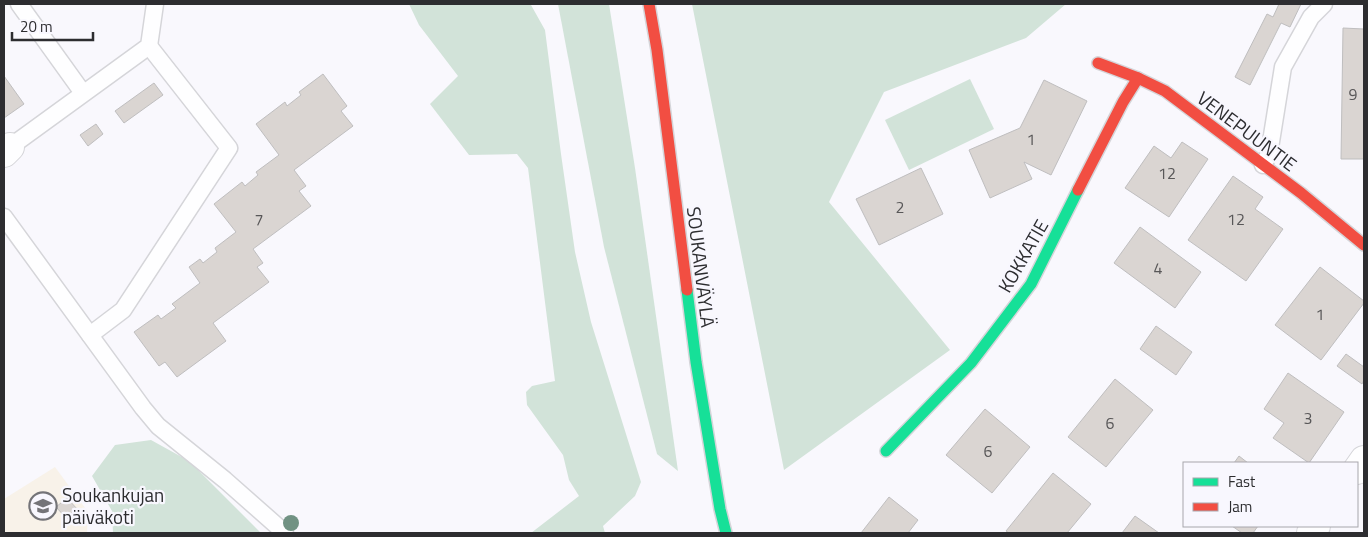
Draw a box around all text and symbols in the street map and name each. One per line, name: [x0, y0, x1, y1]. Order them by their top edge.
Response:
scale bar: [12, 10, 94, 42]
text: 20 m: [20, 15, 53, 38]
house number: 9: [1349, 82, 1358, 106]
street label: VENEPUUNTIE: [1191, 83, 1303, 178]
house number: 1: [1027, 127, 1035, 151]
house number: 12: [1158, 161, 1176, 185]
house number: 2: [896, 195, 904, 219]
street label: SOUKANVÄYLÄ: [680, 205, 723, 329]
house number: 7: [255, 207, 263, 231]
house number: 12: [1227, 207, 1245, 231]
street label: KOKKATIE: [990, 214, 1055, 298]
house number: 4: [1154, 256, 1163, 280]
house number: 1: [1316, 302, 1324, 326]
house number: 3: [1304, 406, 1312, 430]
house number: 6: [1106, 411, 1115, 435]
house number: 6: [984, 439, 993, 463]
legend: [1183, 462, 1358, 527]
text: Fast: [1228, 470, 1256, 493]
place label: Soukankujan päiväkoti: [62, 480, 164, 531]
school or university icon: Soukankujan päiväkoti: [28, 491, 58, 521]
text: Jam: [1228, 495, 1252, 518]

